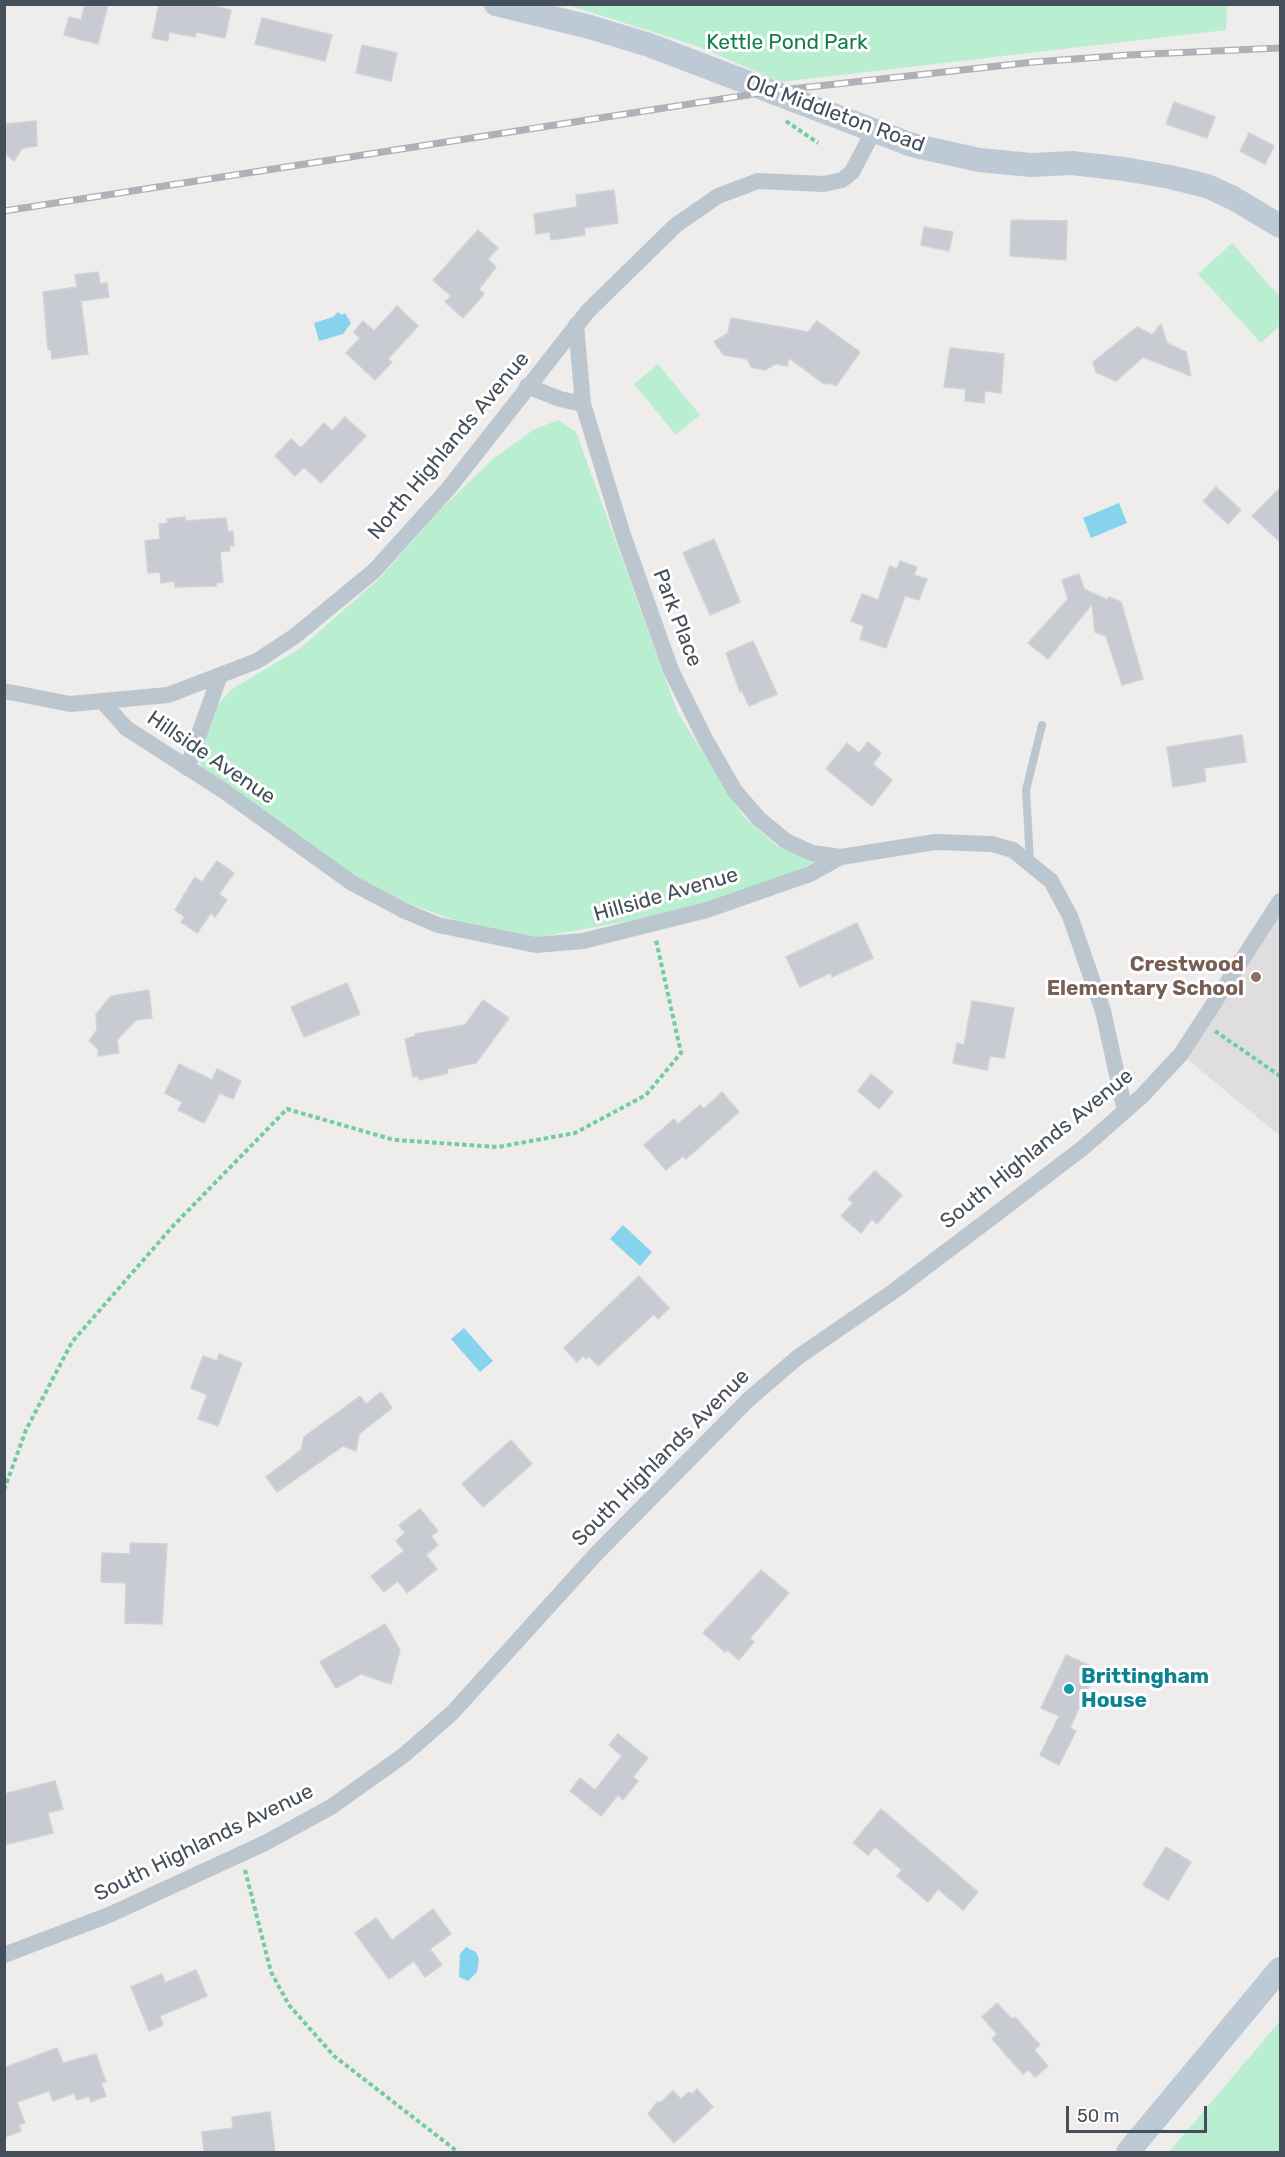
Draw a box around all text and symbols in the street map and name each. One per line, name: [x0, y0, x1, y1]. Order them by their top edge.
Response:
park label: Kettle Pond Park: [706, 30, 868, 56]
street label: Old Middleton Road: [742, 70, 928, 158]
street label: North Highlands Avenue: [363, 347, 535, 545]
street label: Park Place: [647, 566, 707, 670]
street label: Hillside Avenue: [142, 706, 280, 810]
street label: Hillside Avenue: [591, 862, 741, 928]
place label: Crestwood Elementary School: [1047, 952, 1244, 1002]
marker: Crestwood Elementary School: [1249, 970, 1263, 984]
street label: South Highlands Avenue: [936, 1063, 1138, 1235]
street label: South Highlands Avenue: [567, 1364, 755, 1552]
place label: Brittingham House: [1081, 1664, 1209, 1714]
marker: Brittingham House: [1062, 1682, 1076, 1696]
street label: South Highlands Avenue: [90, 1779, 318, 1907]
scale bar: [1069, 2094, 1210, 2132]
text: 50 m: [1077, 2105, 1120, 2127]

